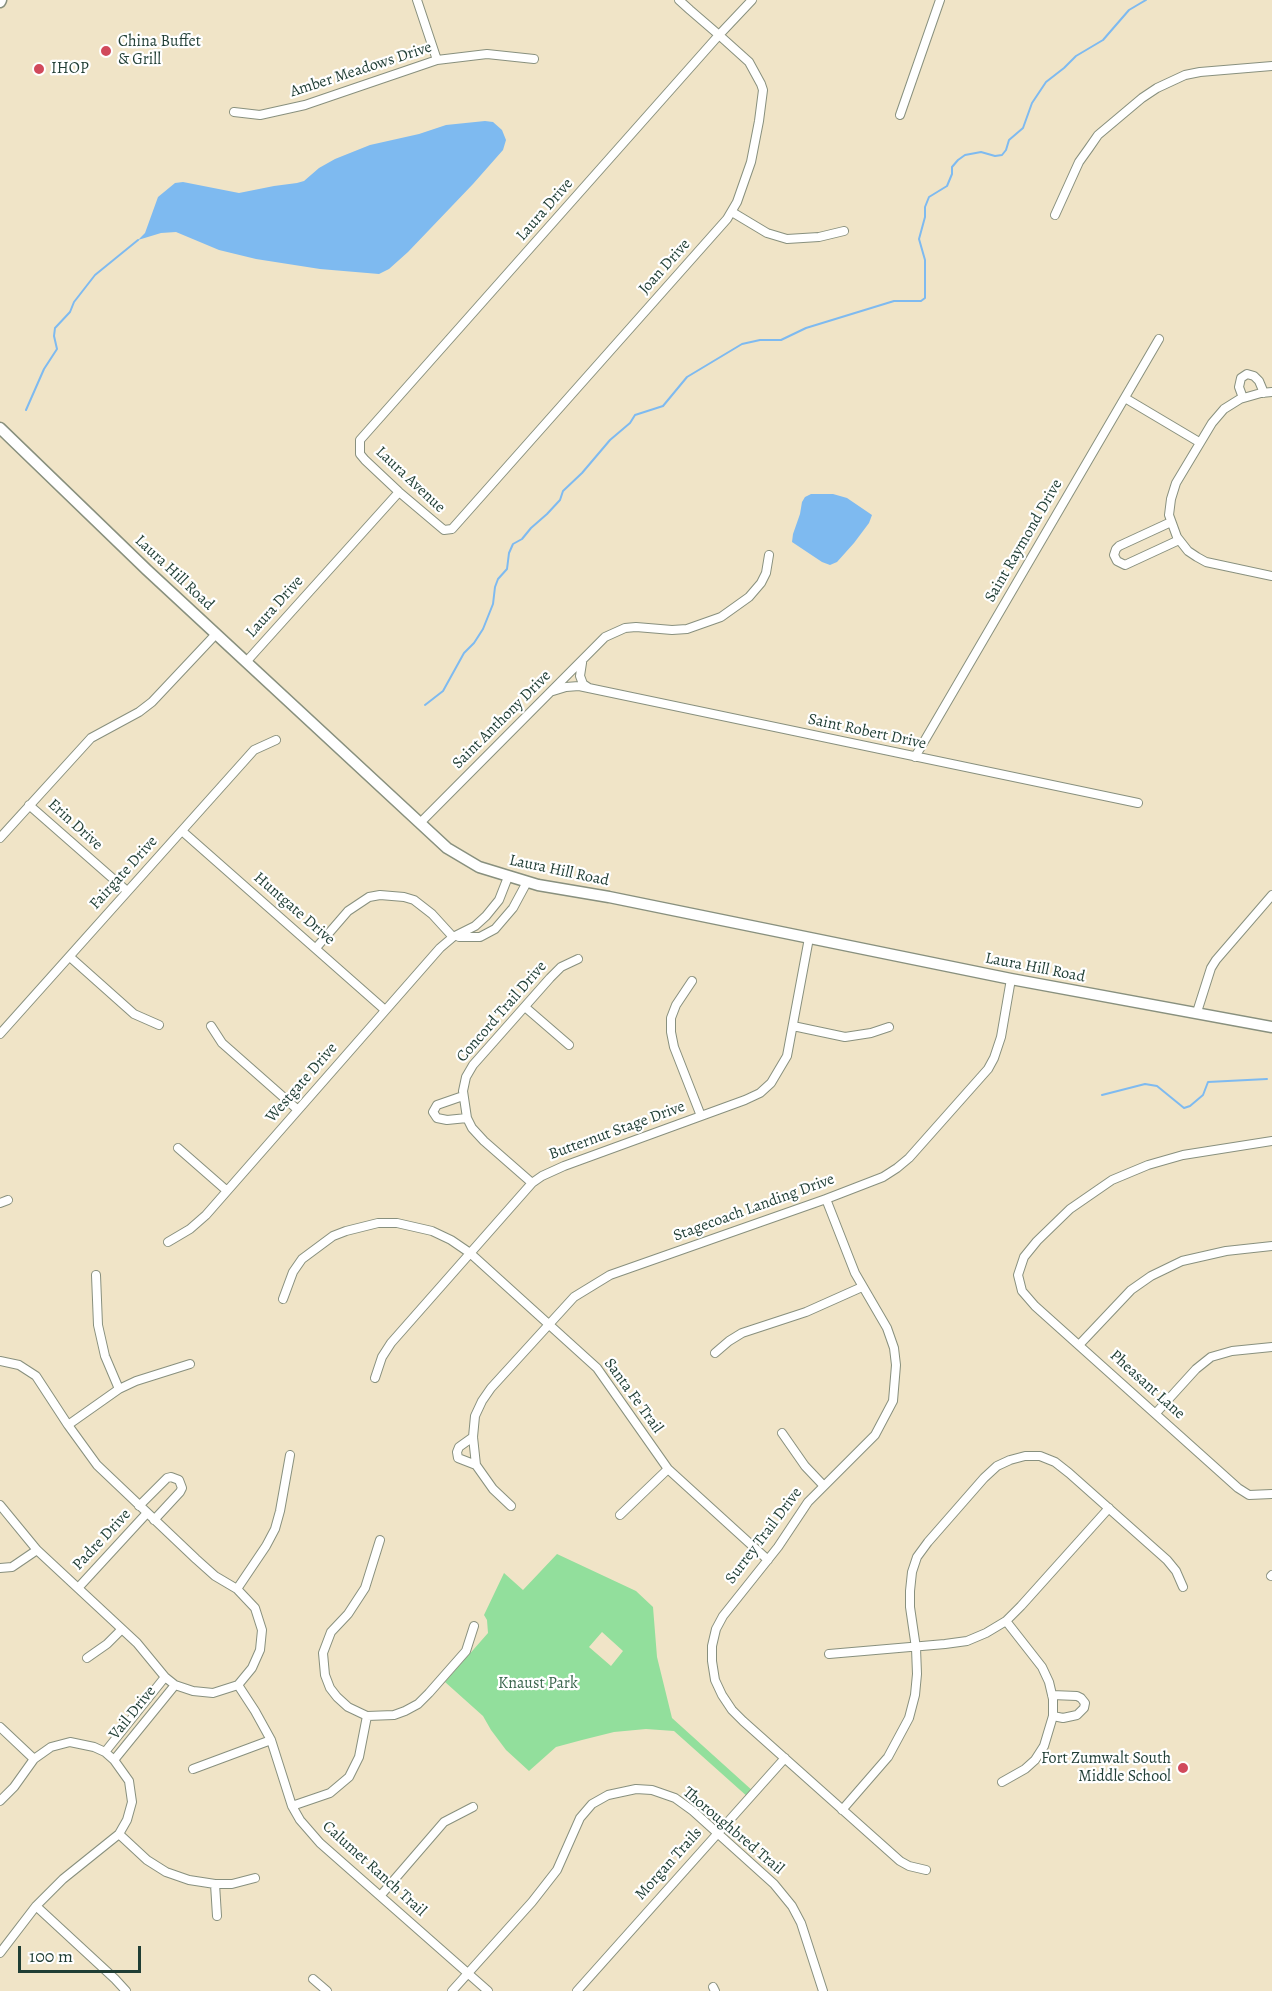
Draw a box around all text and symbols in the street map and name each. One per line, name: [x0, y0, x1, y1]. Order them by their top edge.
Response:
place label: China Buffet & Grill: [118, 32, 201, 70]
street label: Amber Meadows Drive: [288, 38, 434, 102]
marker: China Buffet & Grill: [99, 44, 113, 58]
place label: IHOP: [51, 59, 89, 79]
marker: IHOP: [32, 62, 46, 76]
street label: Laura Drive: [513, 175, 577, 245]
street label: Joan Drive: [635, 235, 695, 299]
street label: Laura Avenue: [371, 443, 449, 517]
street label: Saint Raymond Drive: [981, 476, 1067, 606]
street label: Laura Hill Road: [130, 531, 218, 615]
street label: Laura Drive: [242, 572, 308, 642]
street label: Saint Anthony Drive: [449, 667, 555, 773]
street label: Saint Robert Drive: [806, 710, 928, 754]
street label: Erin Drive: [44, 795, 106, 855]
street label: Fairgate Drive: [86, 832, 162, 914]
street label: Laura Hill Road: [507, 851, 611, 891]
street label: Huntgate Drive: [249, 868, 339, 950]
street label: Laura Hill Road: [983, 949, 1087, 987]
street label: Concord Trail Drive: [453, 957, 551, 1067]
street label: Westgate Drive: [262, 1039, 342, 1127]
street label: Butternut Stage Drive: [546, 1097, 688, 1165]
street label: Stagecoach Landing Drive: [671, 1170, 837, 1246]
street label: Pheasant Lane: [1105, 1346, 1189, 1424]
street label: Santa Fe Trail: [599, 1355, 667, 1437]
street label: Surrey Trail Drive: [721, 1484, 807, 1588]
street label: Padre Drive: [69, 1505, 135, 1575]
park label: Knaust Park: [498, 1674, 578, 1694]
street label: Vail Drive: [106, 1682, 160, 1744]
place label: Fort Zumwalt South Middle School: [1041, 1749, 1171, 1787]
marker: Fort Zumwalt South Middle School: [1176, 1761, 1190, 1775]
street label: Thoroughbred Trail: [679, 1783, 787, 1879]
street label: Calumet Ranch Trail: [318, 1817, 430, 1921]
street label: Morgan Trails: [631, 1824, 707, 1904]
scale bar: [21, 1934, 144, 1972]
text: 100 m: [29, 1944, 73, 1968]

